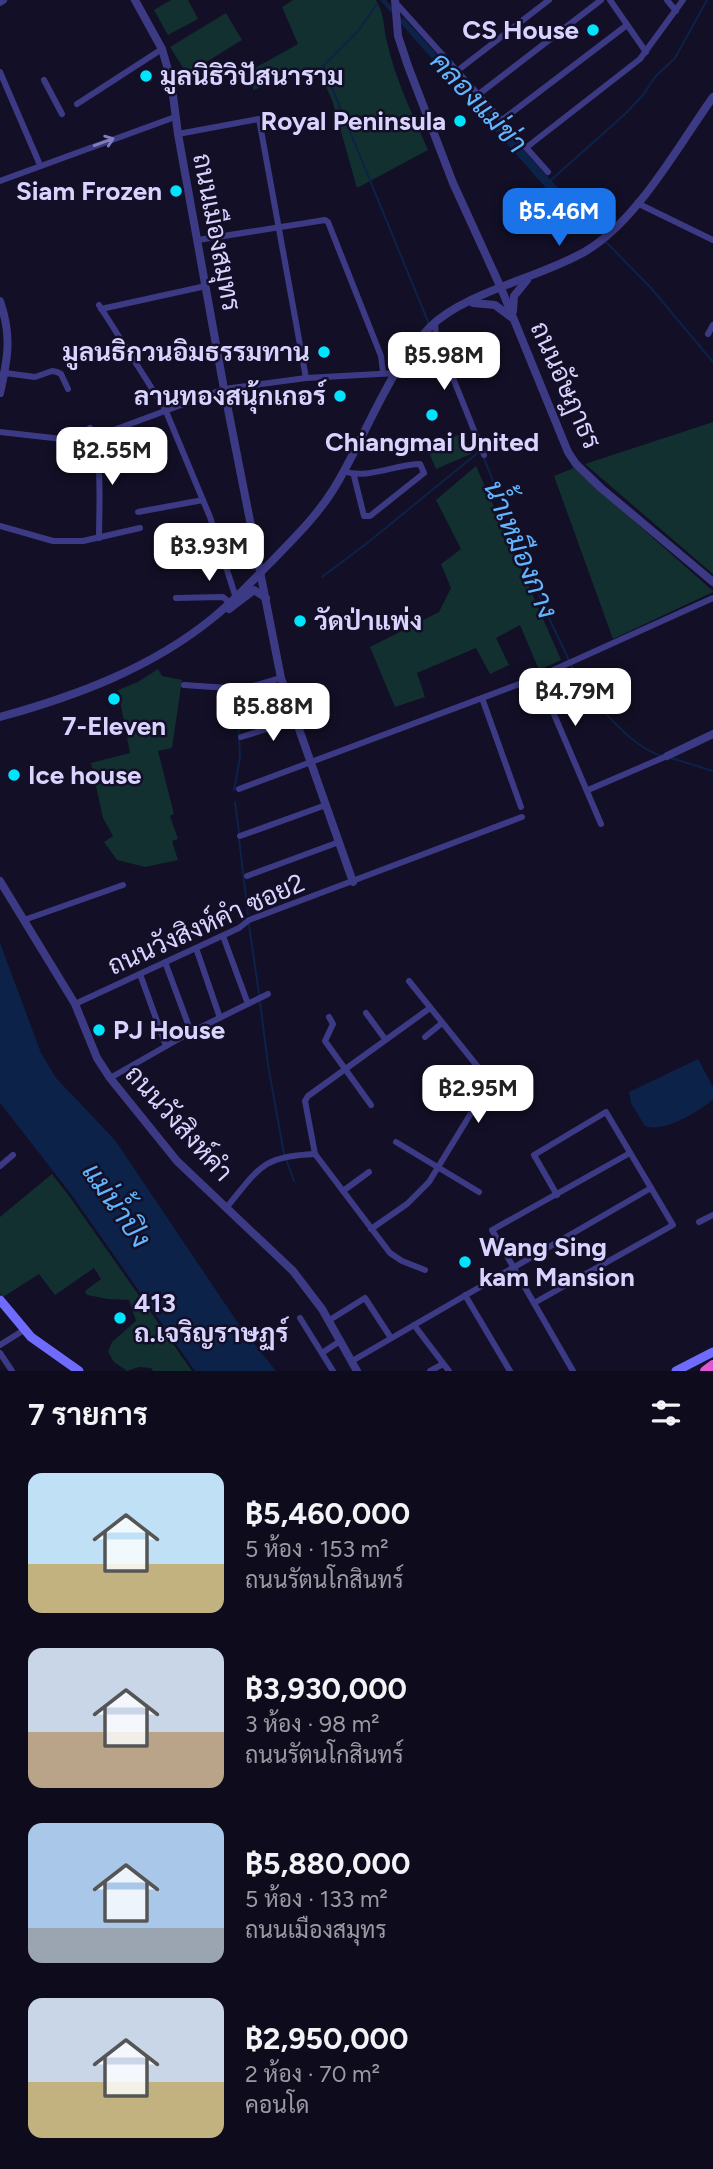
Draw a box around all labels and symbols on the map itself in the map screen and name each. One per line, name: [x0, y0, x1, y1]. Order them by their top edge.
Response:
place label: CS House: [462, 14, 579, 46]
marker: CS House: [585, 22, 601, 38]
water label: คลองแม่ข่า: [424, 44, 534, 160]
place label: มูลนิธิวิปัสนาราม: [160, 60, 344, 94]
marker: มูลนิธิวิปัสนาราม: [138, 68, 154, 84]
place label: Royal Peninsula: [260, 105, 446, 137]
marker: Royal Peninsula: [452, 113, 468, 129]
one-way arrow: [93, 135, 115, 148]
street label: ถนนเมืองสมุทร: [184, 150, 248, 314]
place label: Siam Frozen: [16, 175, 162, 207]
marker: Siam Frozen: [168, 183, 184, 199]
pin: ฿5.46M: [502, 188, 616, 248]
street label: ถนนอัษฎาธร: [522, 316, 608, 455]
pin: ฿5.98M: [387, 332, 501, 392]
place label: มูลนธิกวนอิมธรรมทาน: [62, 336, 310, 370]
marker: มูลนธิกวนอิมธรรมทาน: [316, 344, 332, 360]
place label: ลานทองสนุ้กเกอร์: [134, 379, 328, 414]
marker: ลานทองสนุ้กเกอร์: [332, 388, 348, 404]
marker: Chiangmai United: [424, 407, 440, 423]
place label: Chiangmai United: [325, 426, 539, 458]
pin: ฿2.55M: [55, 428, 169, 487]
water label: น้ำเหมืองกาง: [477, 472, 572, 623]
pin: ฿3.93M: [152, 524, 266, 583]
place label: วัดป่าแพ่ง: [314, 605, 422, 637]
marker: วัดป่าแพ่ง: [292, 613, 308, 629]
pin: ฿4.79M: [518, 668, 632, 728]
pin: ฿5.88M: [216, 684, 330, 743]
marker: 7-Eleven: [106, 691, 122, 707]
place label: 7-Eleven: [62, 710, 166, 742]
place label: Ice house: [28, 759, 142, 791]
marker: Ice house: [6, 767, 22, 783]
street label: ถนนวังสิงห์คำ ซอย2: [102, 865, 309, 982]
place label: PJ House: [113, 1014, 225, 1046]
marker: PJ House: [91, 1022, 107, 1038]
street label: ถนนวังสิงห์คำ: [119, 1058, 240, 1188]
pin: ฿2.95M: [421, 1066, 535, 1125]
water label: แม่น้ำปิง: [76, 1152, 164, 1254]
place label: Wang Sing kam Mansion: [479, 1231, 635, 1293]
marker: Wang Sing kam Mansion: [457, 1254, 473, 1270]
place label: 413 ถ.เจริญราษฏร์: [134, 1287, 290, 1351]
marker: 413 ถ.เจริญราษฏร์: [112, 1310, 128, 1326]

